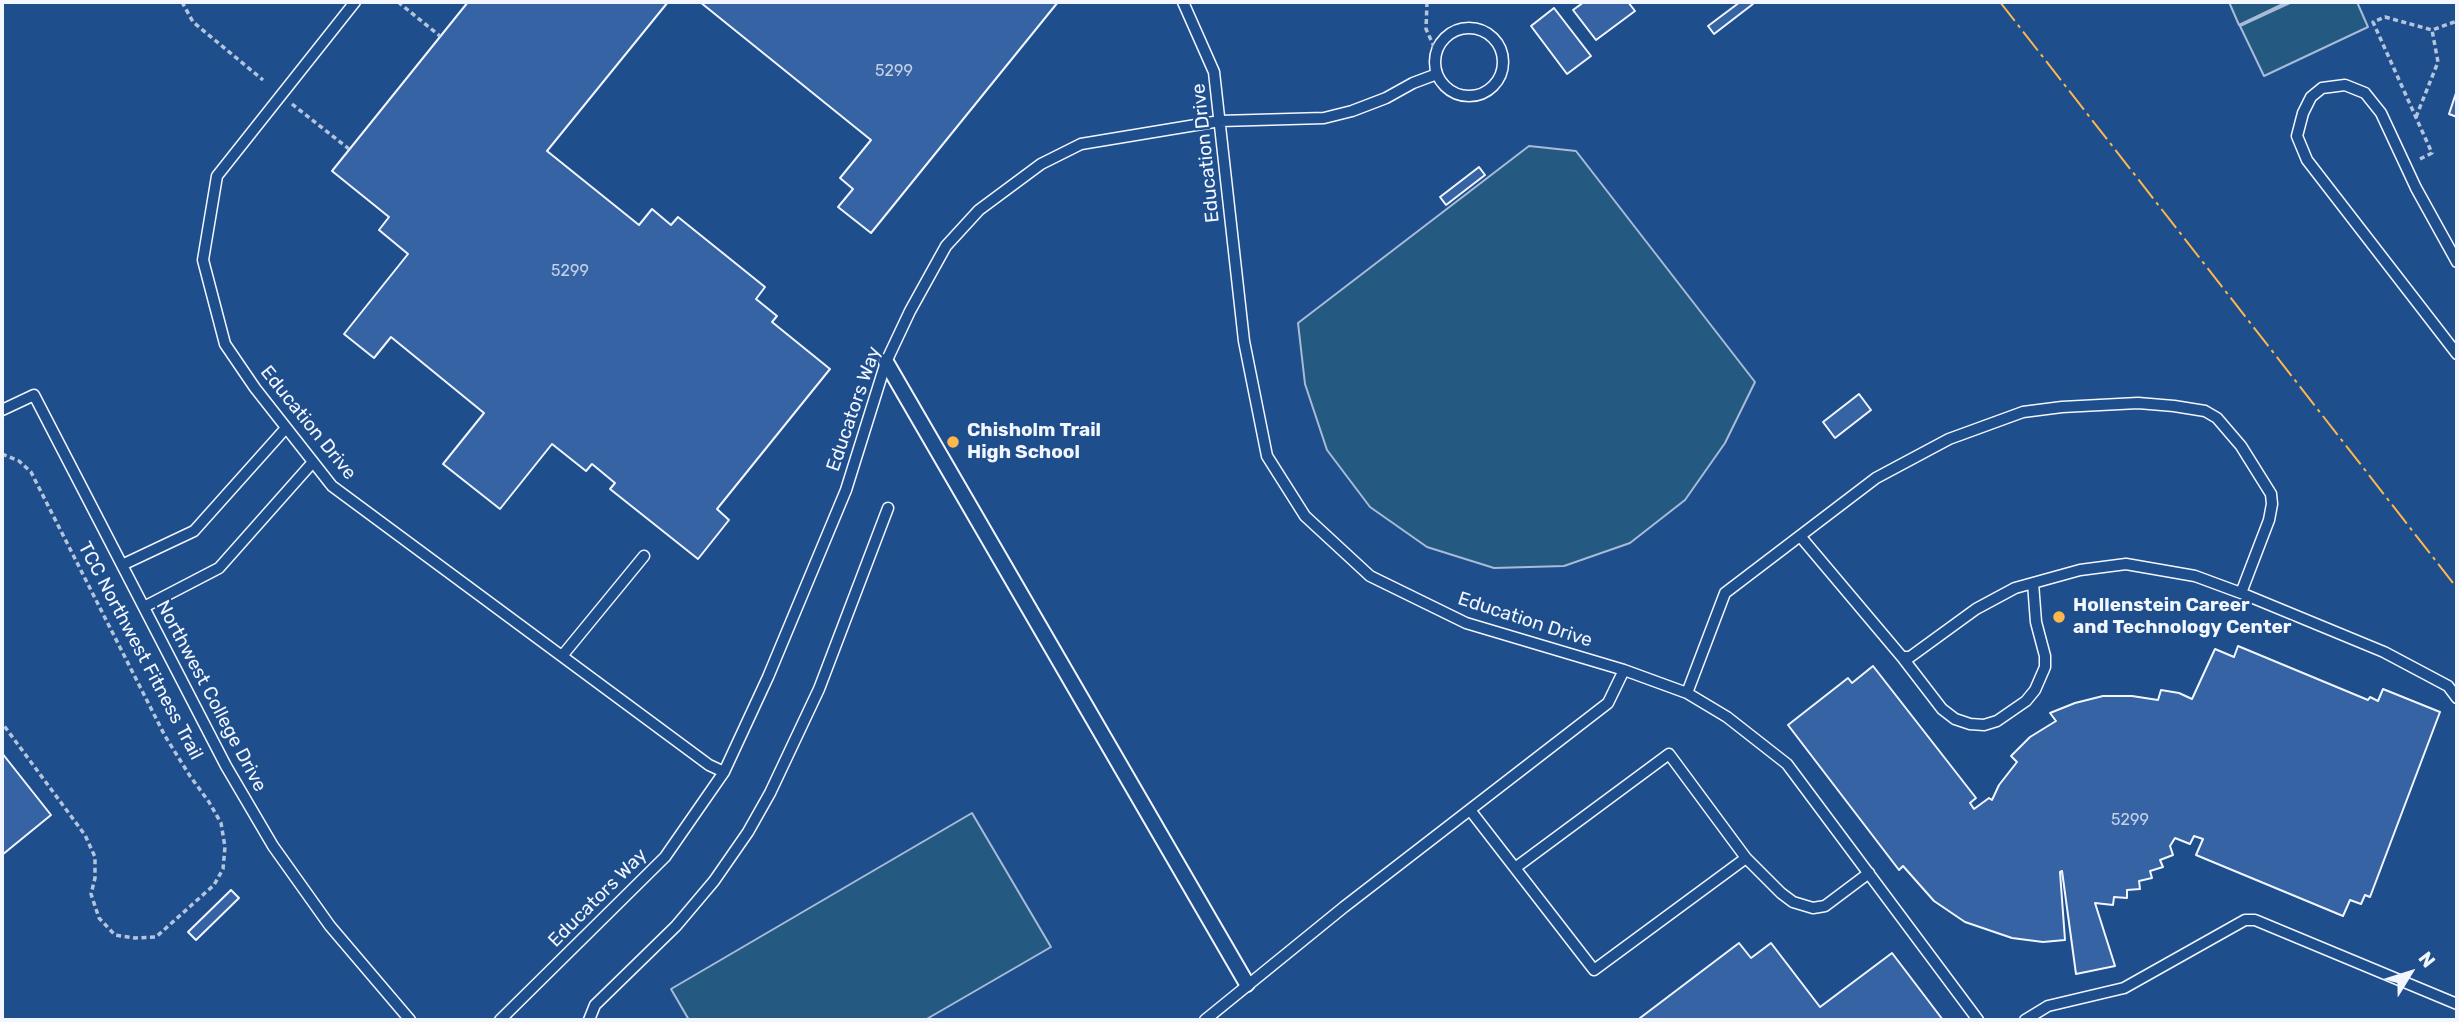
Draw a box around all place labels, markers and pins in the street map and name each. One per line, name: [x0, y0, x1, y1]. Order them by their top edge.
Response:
place label: Chisholm Trail High School: [967, 420, 1101, 464]
marker: Chisholm Trail High School: [945, 434, 961, 450]
place label: Hollenstein Career and Technology Center: [2073, 595, 2291, 639]
marker: Hollenstein Career and Technology Center: [2051, 609, 2067, 625]

